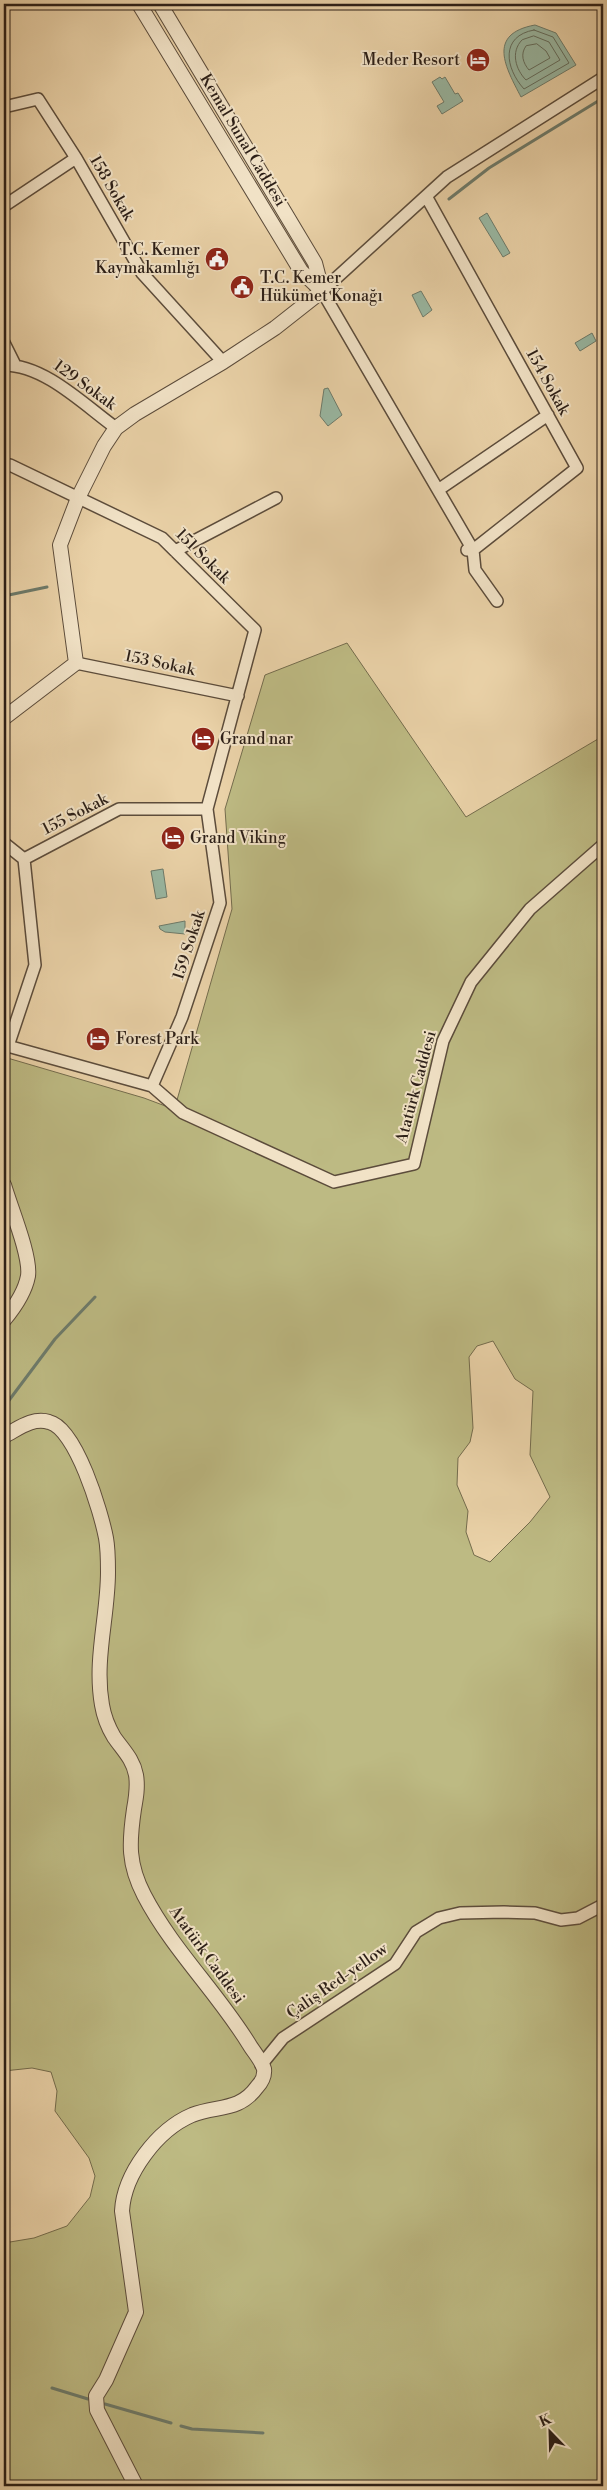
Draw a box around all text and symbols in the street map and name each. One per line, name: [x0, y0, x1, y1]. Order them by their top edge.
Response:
hotel icon: Meder Resort: [465, 47, 491, 73]
place label: Meder Resort: [362, 50, 460, 70]
street label: Kemal Sunal Caddesi: [195, 70, 291, 210]
street label: 158 Sokak: [85, 152, 140, 226]
place label: T.C. Kemer Kaymakamlığı: [95, 240, 200, 278]
public building icon: T.C. Kemer Kaymakamlığı: [204, 246, 230, 272]
place label: T.C. Kemer Hükümet Konağı: [260, 268, 383, 306]
public building icon: T.C. Kemer Hükümet Konağı: [229, 274, 255, 300]
street label: 154 Sokak: [522, 346, 575, 420]
street label: 129 Sokak: [50, 356, 122, 415]
street label: 151 Sokak: [171, 524, 236, 589]
street label: 153 Sokak: [123, 646, 199, 681]
hotel icon: Grand nar: [190, 726, 216, 752]
place label: Grand nar: [220, 729, 293, 749]
street label: 155 Sokak: [39, 788, 113, 839]
hotel icon: Grand Viking: [160, 825, 186, 851]
place label: Grand Viking: [190, 828, 287, 848]
street label: 159 Sokak: [168, 906, 210, 982]
hotel icon: Forest Park: [85, 1026, 111, 1052]
street label: Atatürk Caddesi: [391, 1028, 441, 1146]
place label: Forest Park: [116, 1029, 200, 1049]
street label: Atatürk Caddesi: [164, 1901, 249, 2008]
street label: Çaliş Red-yellow: [283, 1938, 392, 2023]
north arrow: [524, 2408, 574, 2458]
text: K: [537, 2410, 555, 2431]

